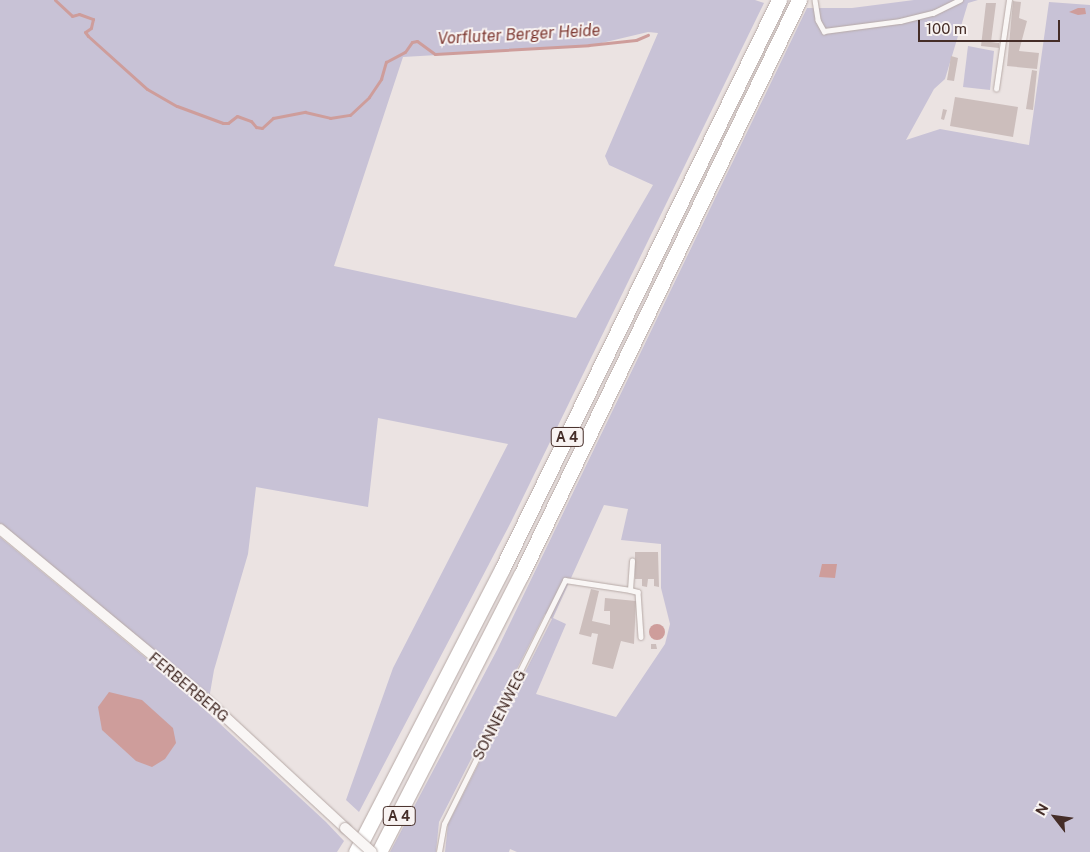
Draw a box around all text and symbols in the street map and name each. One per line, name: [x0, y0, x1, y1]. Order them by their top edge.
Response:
scale bar: [920, 10, 1062, 42]
text: 100 m: [926, 20, 967, 37]
water label: Vorfluter Berger Heide: [437, 21, 601, 49]
road number: A 4: [550, 426, 584, 448]
street label: FERBERBERG: [145, 648, 233, 726]
street label: SONNENWEG: [469, 667, 529, 763]
north arrow: [1030, 792, 1080, 842]
text: N: [1032, 801, 1052, 818]
road number: A 4: [382, 804, 416, 828]

